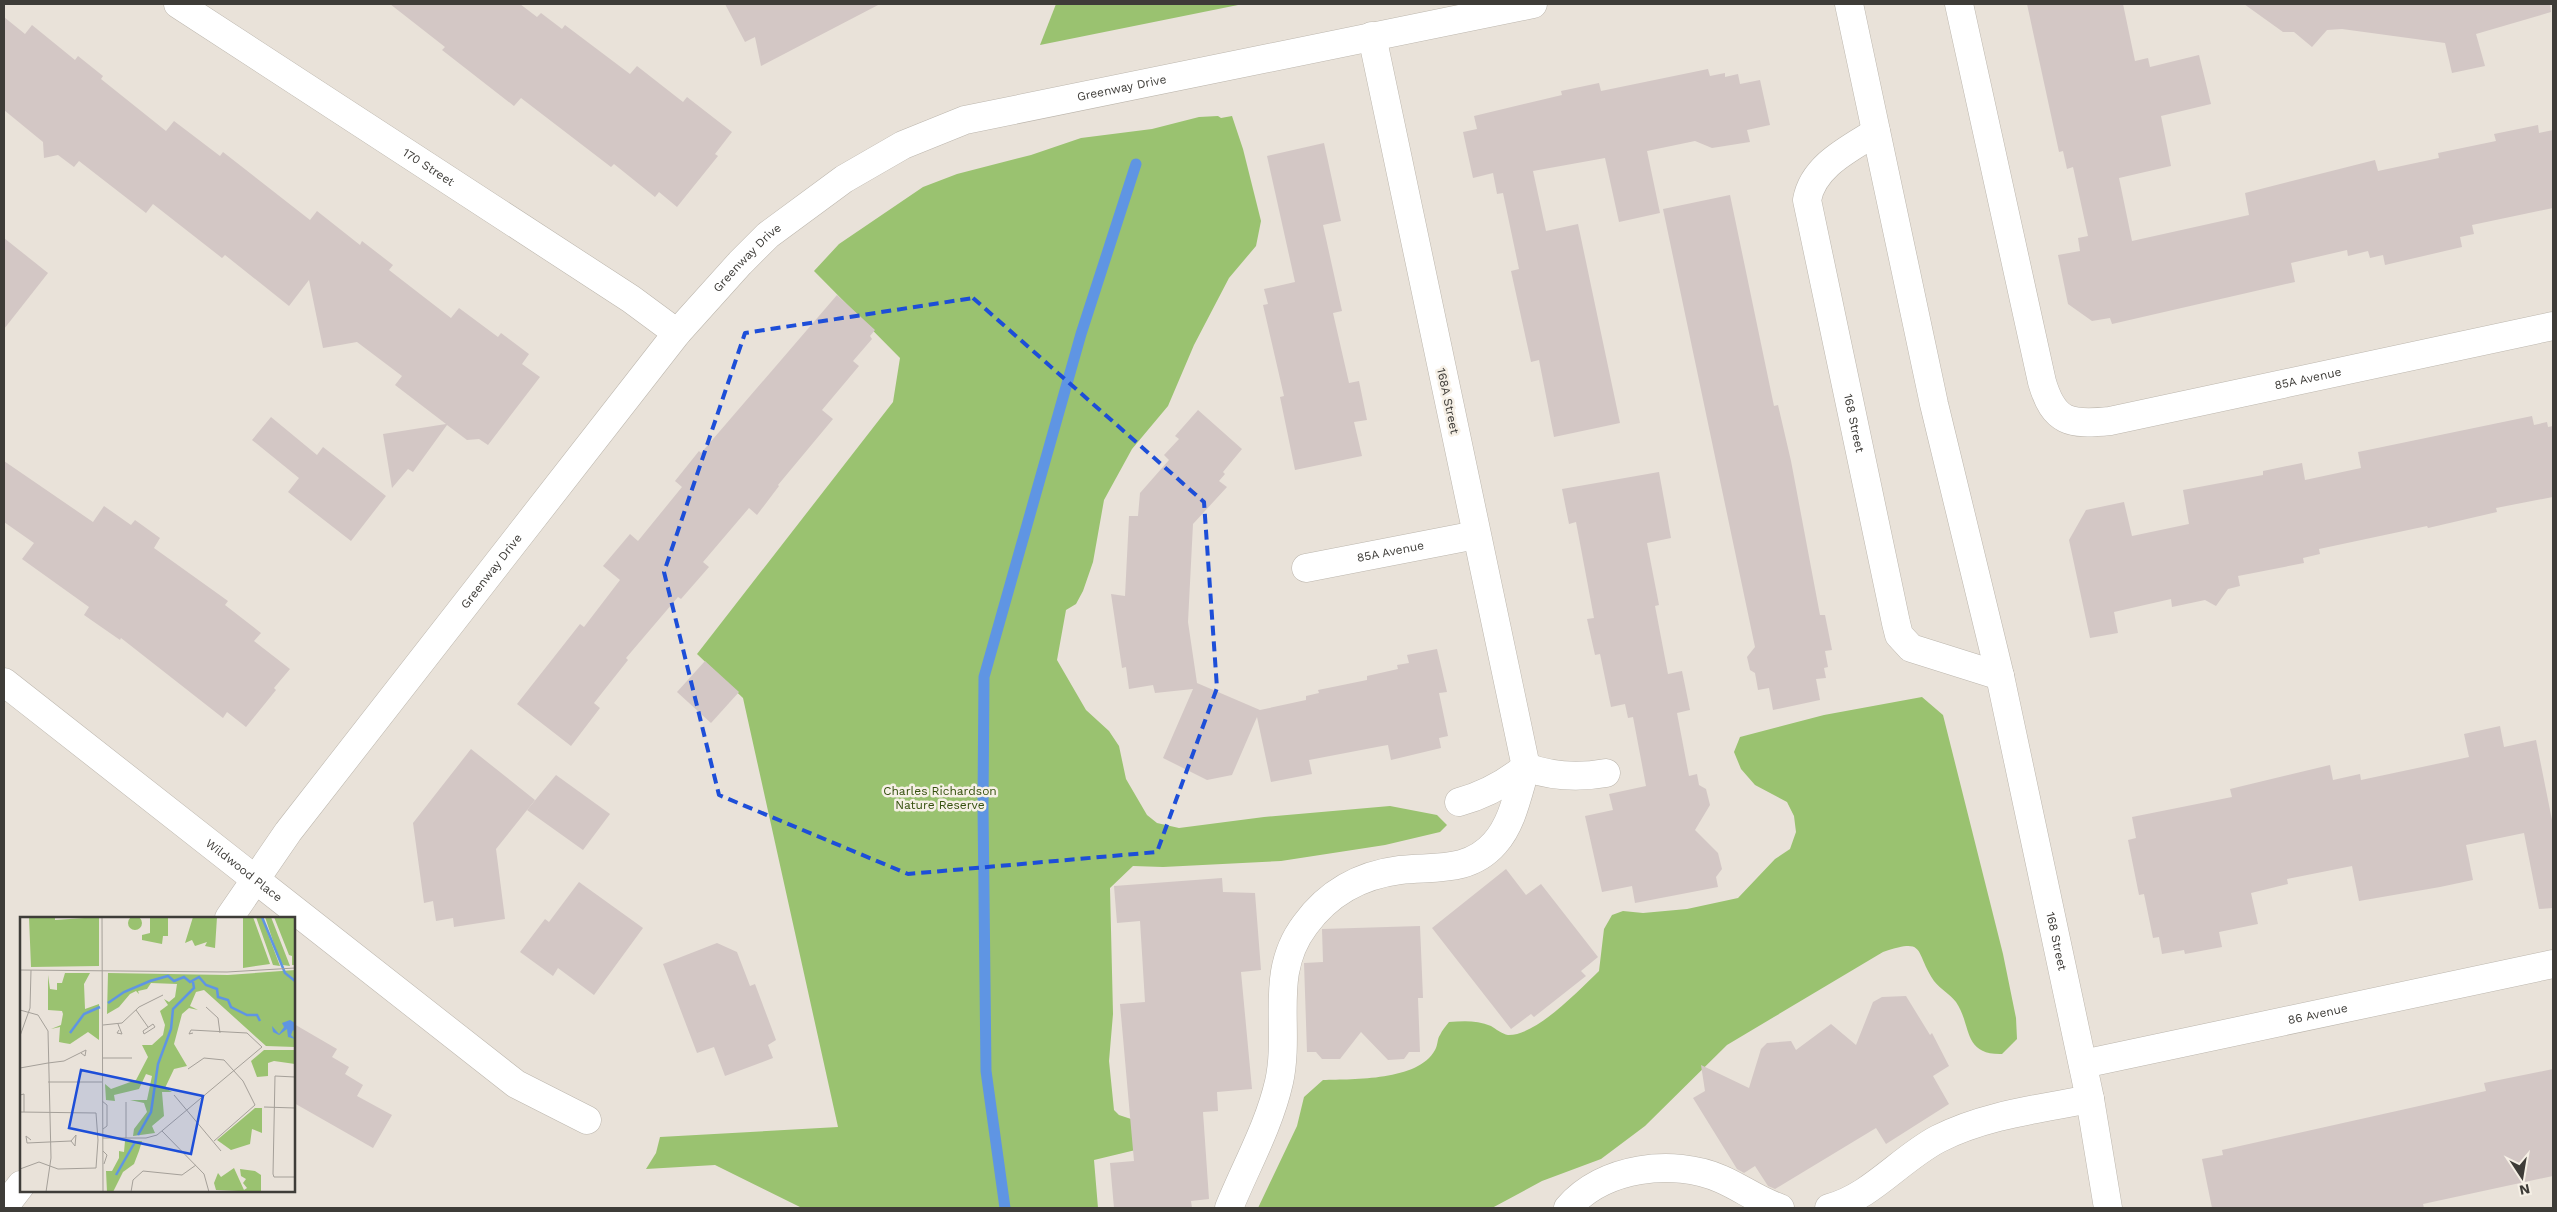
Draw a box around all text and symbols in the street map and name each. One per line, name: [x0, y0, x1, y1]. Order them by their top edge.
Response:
street label: Greenway Drive: [1076, 72, 1168, 104]
street label: 170 Street: [400, 145, 457, 189]
street label: Greenway Drive: [710, 221, 784, 295]
street label: 85A Avenue: [2273, 365, 2343, 393]
street label: 168A Street: [1434, 367, 1462, 435]
street label: 168 Street: [1841, 392, 1867, 454]
street label: Greenway Drive: [458, 531, 525, 611]
street label: 85A Avenue: [1356, 538, 1425, 565]
park label: Charles Richardson Nature Reserve: [883, 784, 997, 812]
street label: Wildwood Place: [203, 836, 285, 905]
street label: 168 Street: [2043, 911, 2069, 972]
inset map: [20, 917, 295, 1192]
street label: 86 Avenue: [2287, 1001, 2349, 1027]
north arrow: [2497, 1152, 2547, 1202]
text: N: [2518, 1181, 2531, 1199]

